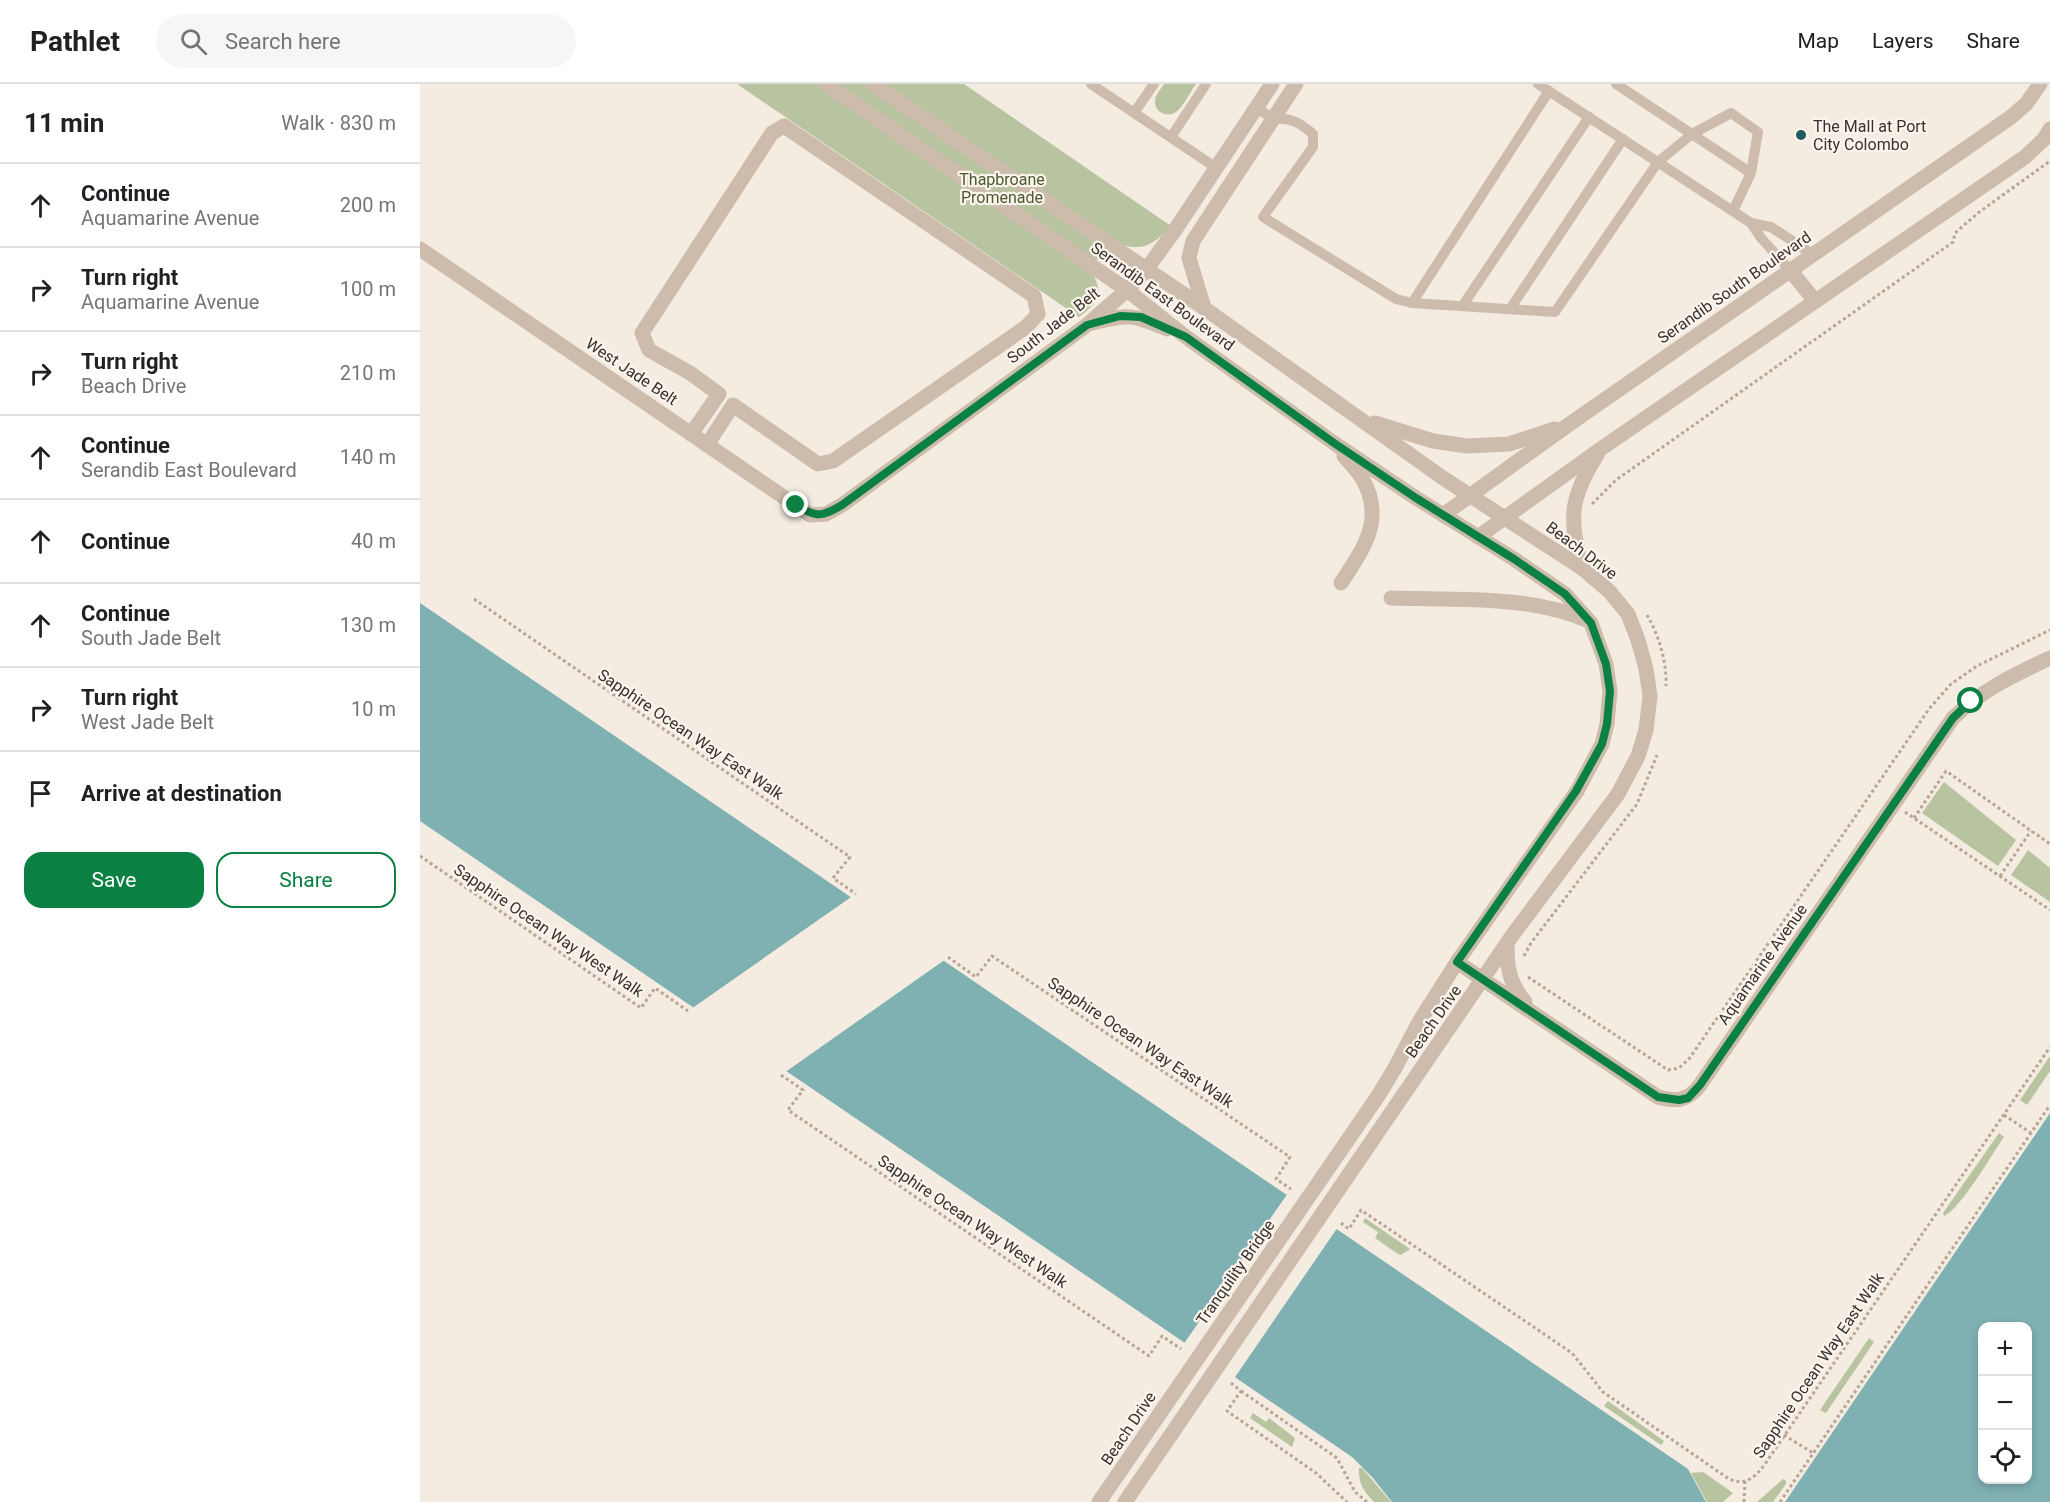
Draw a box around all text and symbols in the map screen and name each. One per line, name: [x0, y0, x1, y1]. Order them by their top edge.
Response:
search box: [156, 14, 576, 68]
text: Pathlet: [30, 25, 120, 58]
icon: search: [177, 25, 210, 58]
text: Search here: [225, 29, 341, 54]
text: Map: [1797, 29, 1839, 53]
text: Layers: [1872, 29, 1933, 53]
text: Share: [1966, 29, 2020, 53]
text: 11 min: [24, 108, 104, 138]
text: Walk · 830 m: [281, 111, 396, 135]
place label: The Mall at Port City Colombo: [1813, 117, 1926, 154]
marker: The Mall at Port City Colombo: [1794, 128, 1808, 142]
park label: Thapbroane Promenade: [959, 170, 1045, 207]
text: Continue: [81, 181, 170, 206]
icon: ahead: [24, 189, 57, 222]
text: 200 m: [340, 193, 396, 217]
text: Aquamarine Avenue: [81, 206, 259, 230]
street label: Serandib South Boulevard: [1654, 227, 1815, 348]
street label: Serandib East Boulevard: [1087, 238, 1238, 355]
text: Turn right: [81, 265, 178, 290]
icon: right: [24, 273, 57, 306]
text: 100 m: [340, 277, 396, 301]
street label: South Jade Belt: [1003, 283, 1103, 367]
text: Aquamarine Avenue: [81, 290, 259, 314]
street label: West Jade Belt: [582, 334, 681, 409]
text: Turn right: [81, 349, 178, 374]
icon: right: [24, 357, 57, 390]
text: 210 m: [340, 361, 396, 385]
text: Beach Drive: [81, 374, 186, 398]
text: Continue: [81, 433, 170, 458]
icon: ahead: [24, 441, 57, 474]
text: 140 m: [340, 445, 396, 469]
text: Serandib East Boulevard: [81, 458, 297, 482]
route end: [782, 491, 808, 517]
street label: Beach Drive: [1542, 517, 1621, 583]
icon: ahead: [24, 525, 57, 558]
text: Continue: [81, 529, 170, 554]
text: 40 m: [351, 529, 396, 553]
text: Continue: [81, 601, 170, 626]
icon: ahead: [24, 609, 57, 642]
text: 130 m: [340, 613, 396, 637]
text: South Jade Belt: [81, 626, 221, 650]
street label: Sapphire Ocean Way East Walk: [594, 665, 788, 804]
text: Turn right: [81, 685, 178, 710]
route start: [1957, 687, 1983, 713]
icon: right: [24, 693, 57, 726]
text: 10 m: [351, 697, 396, 721]
text: West Jade Belt: [81, 710, 214, 734]
icon: arrive: [24, 777, 57, 810]
text: Arrive at destination: [81, 781, 282, 806]
button: Save: [24, 852, 204, 908]
button: Share: [216, 852, 396, 908]
street label: Sapphire Ocean Way West Walk: [450, 860, 648, 1002]
street label: Aquamarine Avenue: [1714, 900, 1811, 1028]
street label: Sapphire Ocean Way East Walk: [1044, 973, 1238, 1112]
street label: Beach Drive: [1401, 981, 1465, 1061]
street label: Sapphire Ocean Way West Walk: [874, 1151, 1072, 1293]
street label: Tranquility Bridge: [1192, 1216, 1279, 1328]
street label: Sapphire Ocean Way East Walk: [1749, 1268, 1888, 1462]
map controls: [1978, 1322, 2032, 1484]
button: +: [1978, 1322, 2032, 1376]
button: −: [1978, 1376, 2032, 1430]
street label: Beach Drive: [1097, 1388, 1160, 1469]
button: locate: [1978, 1430, 2032, 1484]

